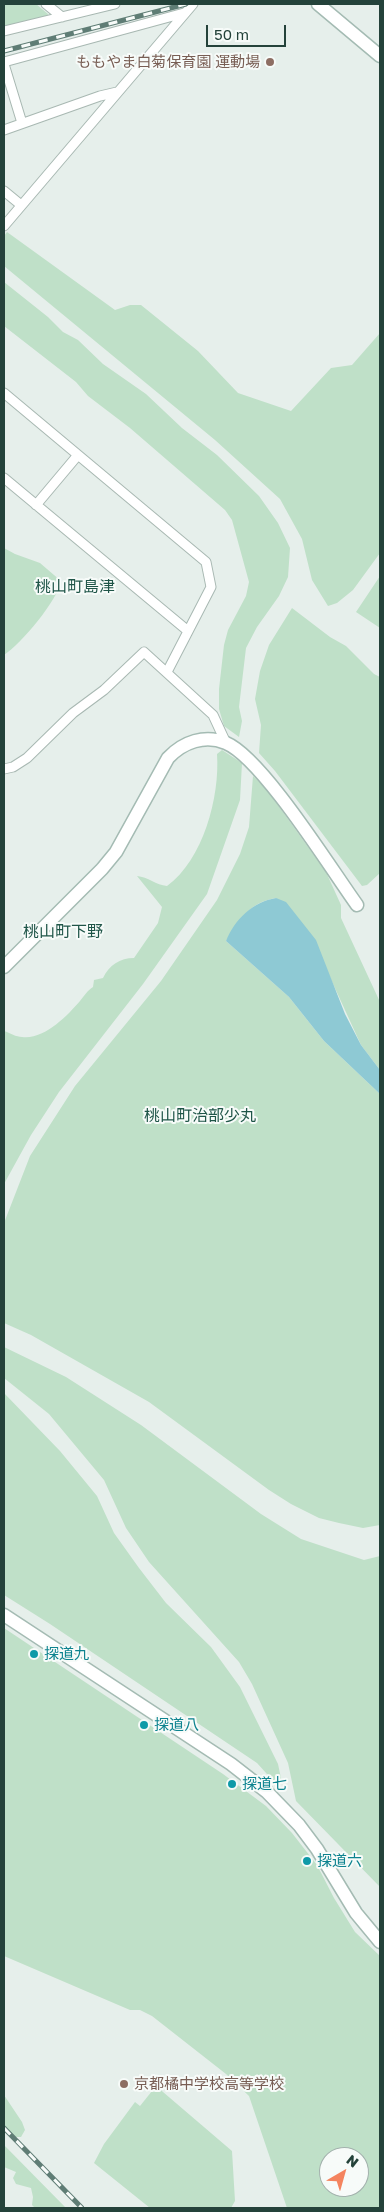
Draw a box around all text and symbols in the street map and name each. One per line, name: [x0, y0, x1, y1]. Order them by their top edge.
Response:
scale bar: [209, 15, 289, 47]
text: 50 m: [214, 25, 249, 43]
place label: ももやま白菊保育園 運動場: [76, 53, 260, 71]
marker: ももやま白菊保育園 運動場: [264, 56, 276, 68]
district label: 桃山町島津: [35, 577, 115, 597]
district label: 桃山町下野: [23, 922, 103, 942]
district label: 桃山町治部少丸: [144, 1106, 256, 1126]
place label: 探道九: [44, 1645, 89, 1663]
marker: 探道九: [28, 1648, 40, 1660]
place label: 探道八: [154, 1716, 199, 1734]
marker: 探道八: [138, 1719, 150, 1731]
place label: 探道七: [242, 1775, 287, 1793]
marker: 探道七: [226, 1778, 238, 1790]
place label: 探道六: [317, 1852, 362, 1870]
marker: 探道六: [301, 1855, 313, 1867]
place label: 京都橘中学校高等学校: [134, 2075, 284, 2093]
marker: 京都橘中学校高等学校: [118, 2078, 130, 2090]
north arrow: [319, 2147, 369, 2197]
text: N: [343, 2151, 362, 2171]

